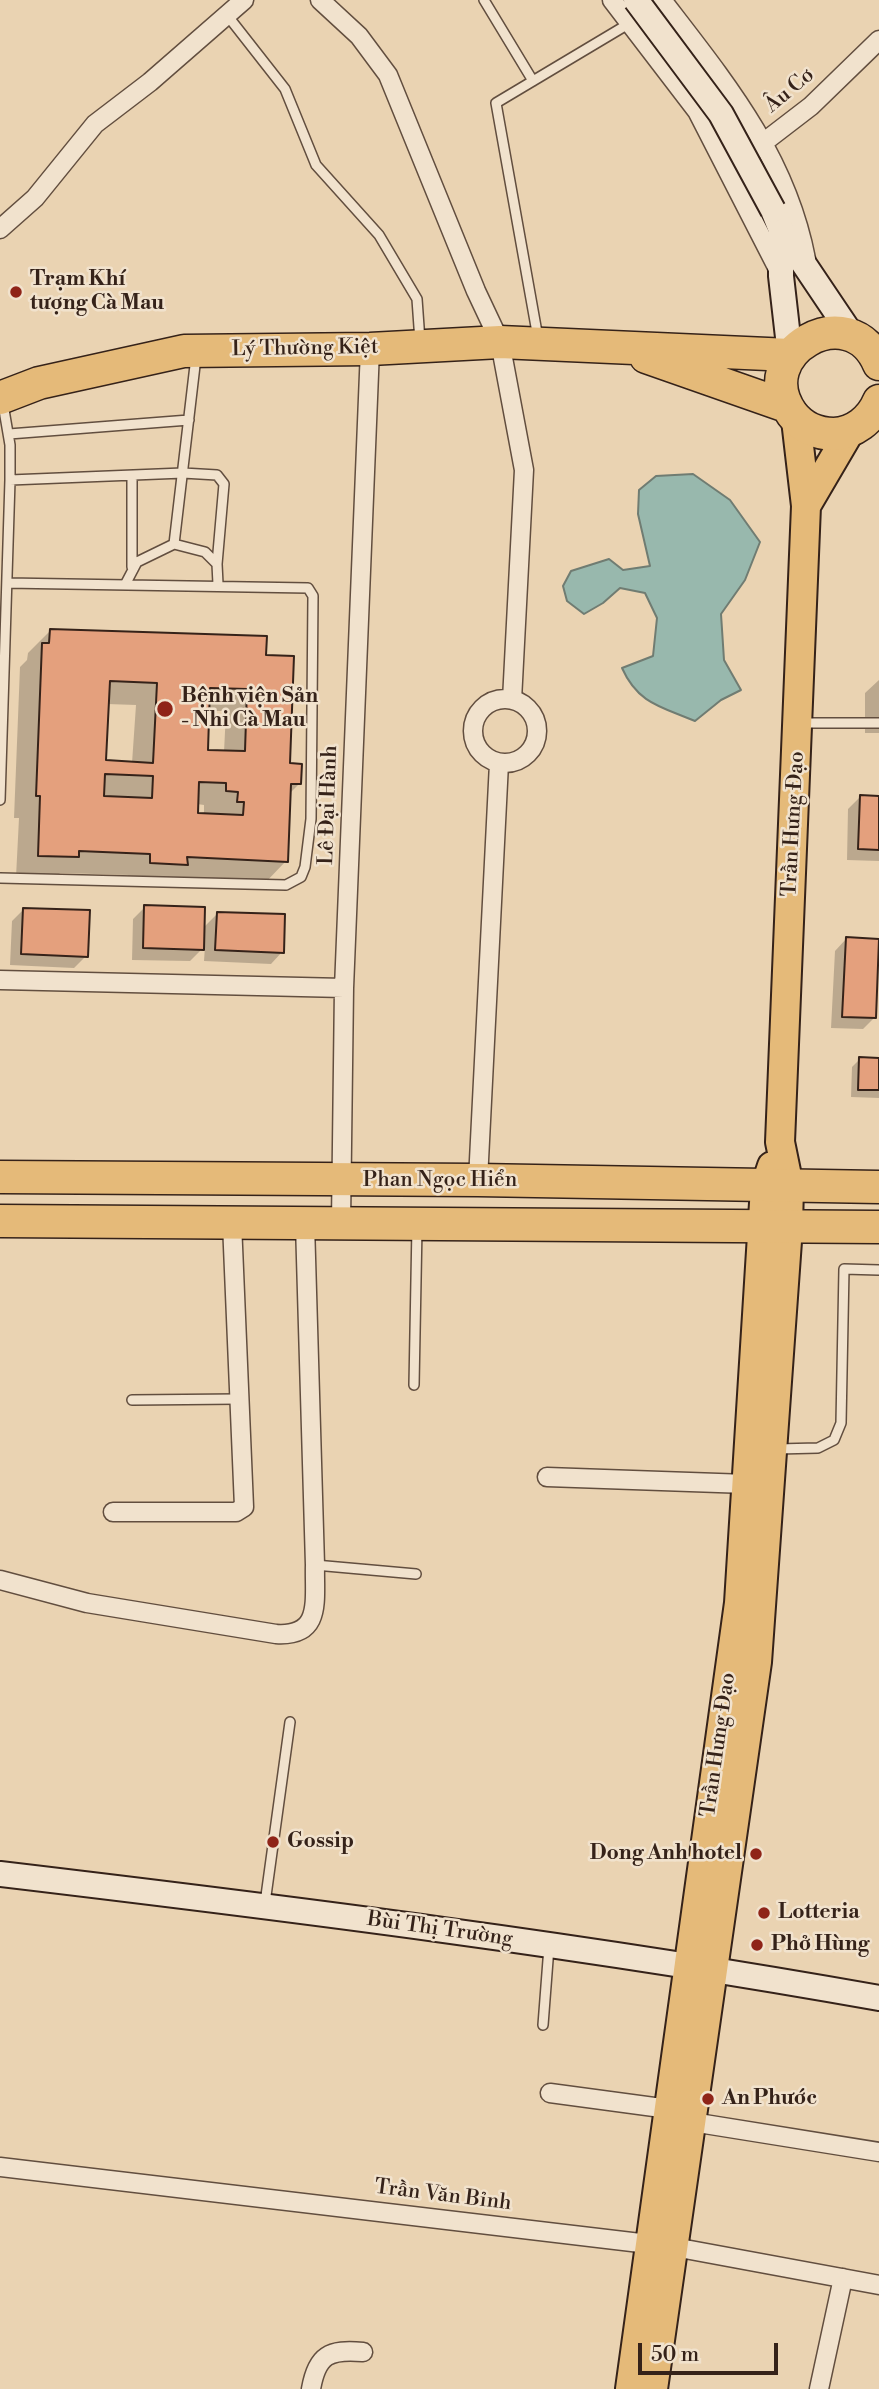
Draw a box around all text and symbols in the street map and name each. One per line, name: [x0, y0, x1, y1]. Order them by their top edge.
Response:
street label: Âu Cơ: [760, 63, 820, 119]
place label: Trạm Khí tượng Cà Mau: [30, 267, 164, 317]
marker: Trạm Khí tượng Cà Mau: [8, 284, 24, 300]
street label: Lý Thường Kiệt: [231, 335, 379, 363]
place label: Bệnh viện Sản - Nhi Cà Mau: [181, 684, 318, 734]
marker: Bệnh viện Sản - Nhi Cà Mau: [155, 699, 175, 719]
street label: Lê Đại Hành: [314, 745, 344, 865]
street label: Trần Hưng Đạo: [778, 751, 810, 897]
street label: Phan Ngọc Hiển: [363, 1168, 517, 1194]
street label: Trần Hưng Đạo: [696, 1671, 742, 1819]
place label: Gossip: [287, 1829, 354, 1855]
marker: Gossip: [265, 1834, 281, 1850]
place label: Dong Anh hotel: [590, 1841, 742, 1867]
marker: Dong Anh hotel: [748, 1846, 764, 1862]
place label: Lotteria: [778, 1900, 860, 1926]
marker: Lotteria: [756, 1905, 772, 1921]
street label: Bùi Thị Trường: [366, 1907, 514, 1953]
place label: Phở Hùng: [771, 1932, 869, 1958]
marker: Phở Hùng: [749, 1937, 765, 1953]
place label: An Phước: [722, 2086, 817, 2112]
marker: An Phước: [700, 2091, 716, 2107]
street label: Trần Văn Bỉnh: [373, 2175, 513, 2217]
scale bar: [641, 2330, 781, 2374]
text: 50 m: [651, 2342, 699, 2368]

